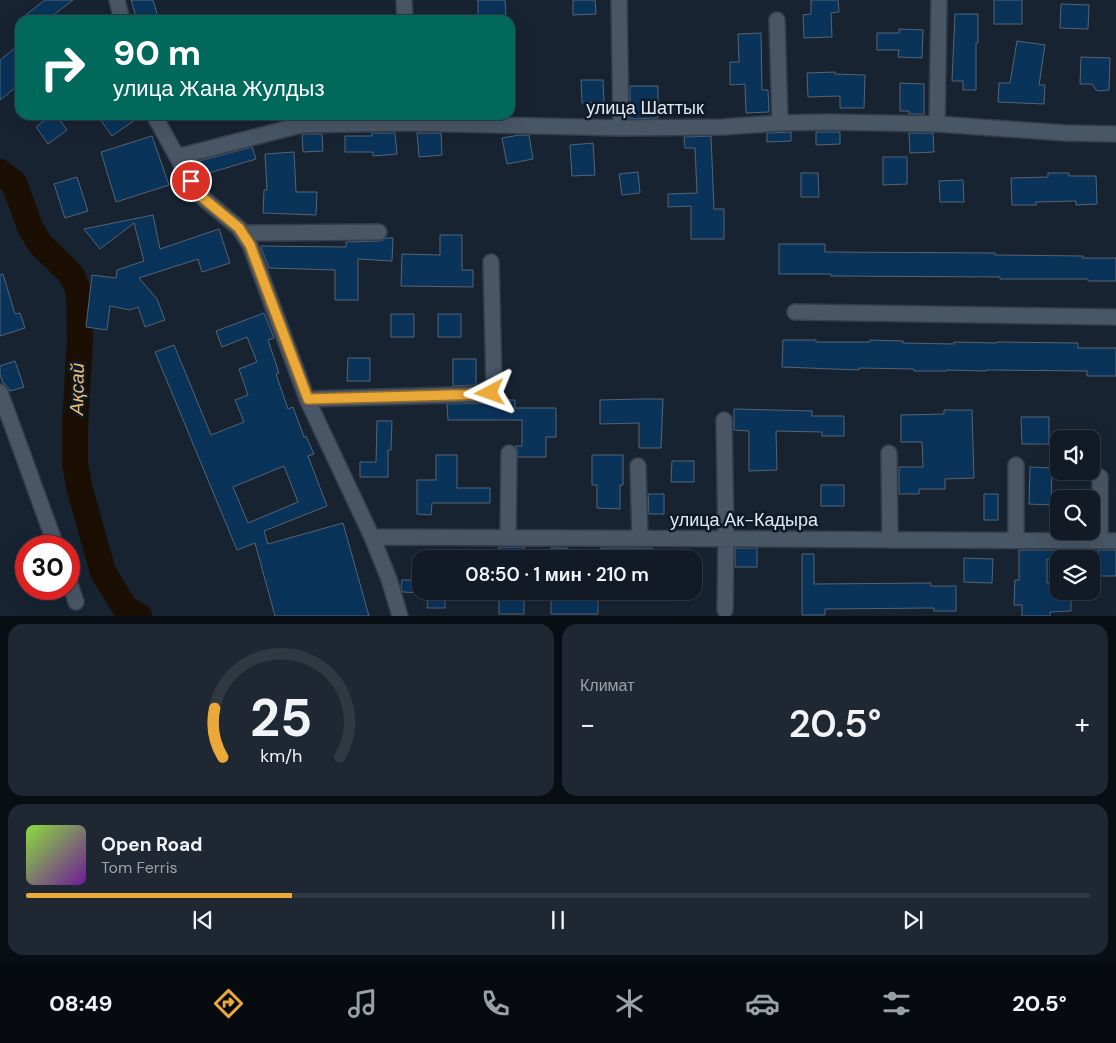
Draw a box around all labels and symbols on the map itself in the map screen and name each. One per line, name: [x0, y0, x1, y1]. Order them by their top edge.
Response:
street label: улица Шаттык: [586, 96, 704, 120]
pin: [170, 160, 212, 202]
water label: Ақсай: [64, 362, 90, 416]
position arrow: [463, 366, 515, 418]
street label: улица Ак-Кадыра: [670, 508, 819, 532]
speed limit sign: 30: [15, 535, 80, 600]

